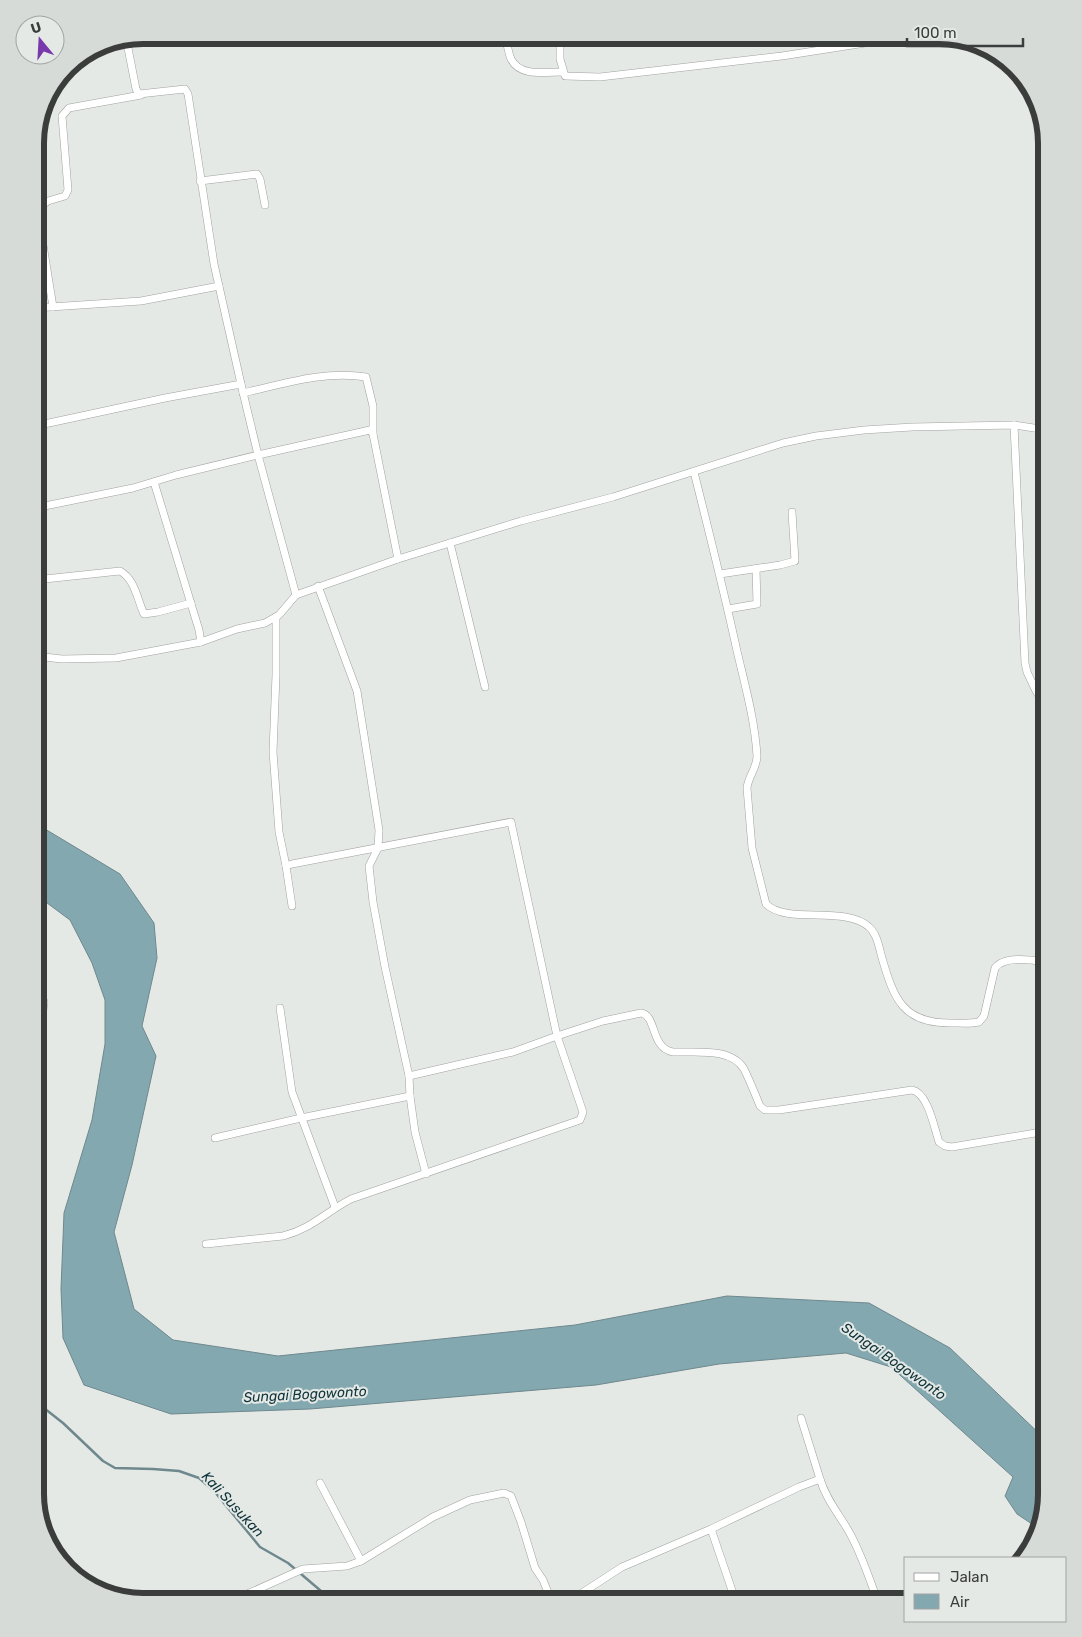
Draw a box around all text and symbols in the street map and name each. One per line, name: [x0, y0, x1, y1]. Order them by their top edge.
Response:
north arrow: [15, 15, 65, 65]
scale bar: [907, 15, 1023, 47]
text: U: [29, 18, 44, 38]
text: 100 m: [914, 24, 956, 42]
water label: Sungai Bogowonto: [838, 1319, 949, 1404]
water label: Sungai Bogowonto: [243, 1383, 367, 1406]
water label: Kali Susukan: [198, 1468, 267, 1541]
legend: [904, 1557, 1067, 1622]
text: Jalan: [950, 1568, 989, 1586]
text: Air: [950, 1593, 970, 1611]

